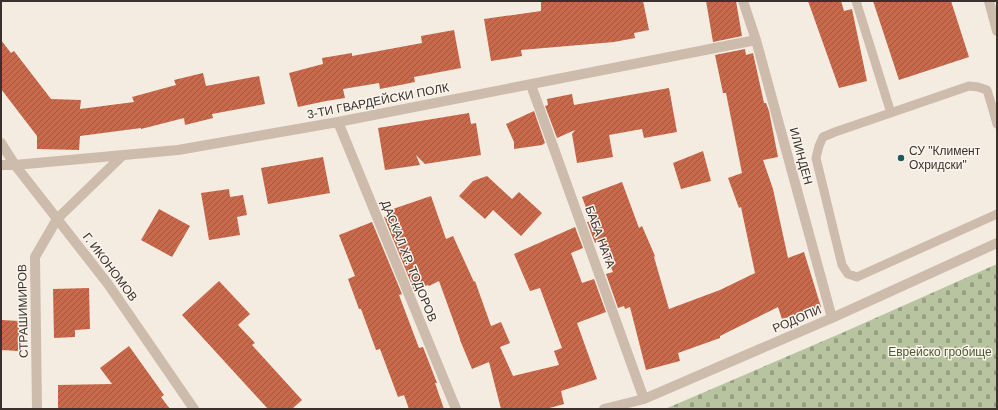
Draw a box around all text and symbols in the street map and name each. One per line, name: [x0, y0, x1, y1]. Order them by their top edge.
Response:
street label: 3-ТИ ГВАРДЕЙСКИ ПОЛК: [306, 79, 450, 122]
street label: ИЛИНДЕН: [787, 126, 815, 186]
place label: СУ "Климент Охридски": [909, 144, 981, 172]
marker: СУ "Климент Охридски": [896, 153, 906, 163]
street label: ДАСКАЛ ХР. ТОДОРОВ: [378, 198, 440, 324]
street label: БАБА НАТА: [582, 204, 618, 270]
street label: Г. ИКОНОМОВ: [80, 230, 140, 304]
street label: СТРАШИМИРОВ: [15, 264, 31, 358]
street label: РОДОПИ: [771, 302, 823, 336]
park label: Еврейско гробище: [888, 345, 992, 359]

